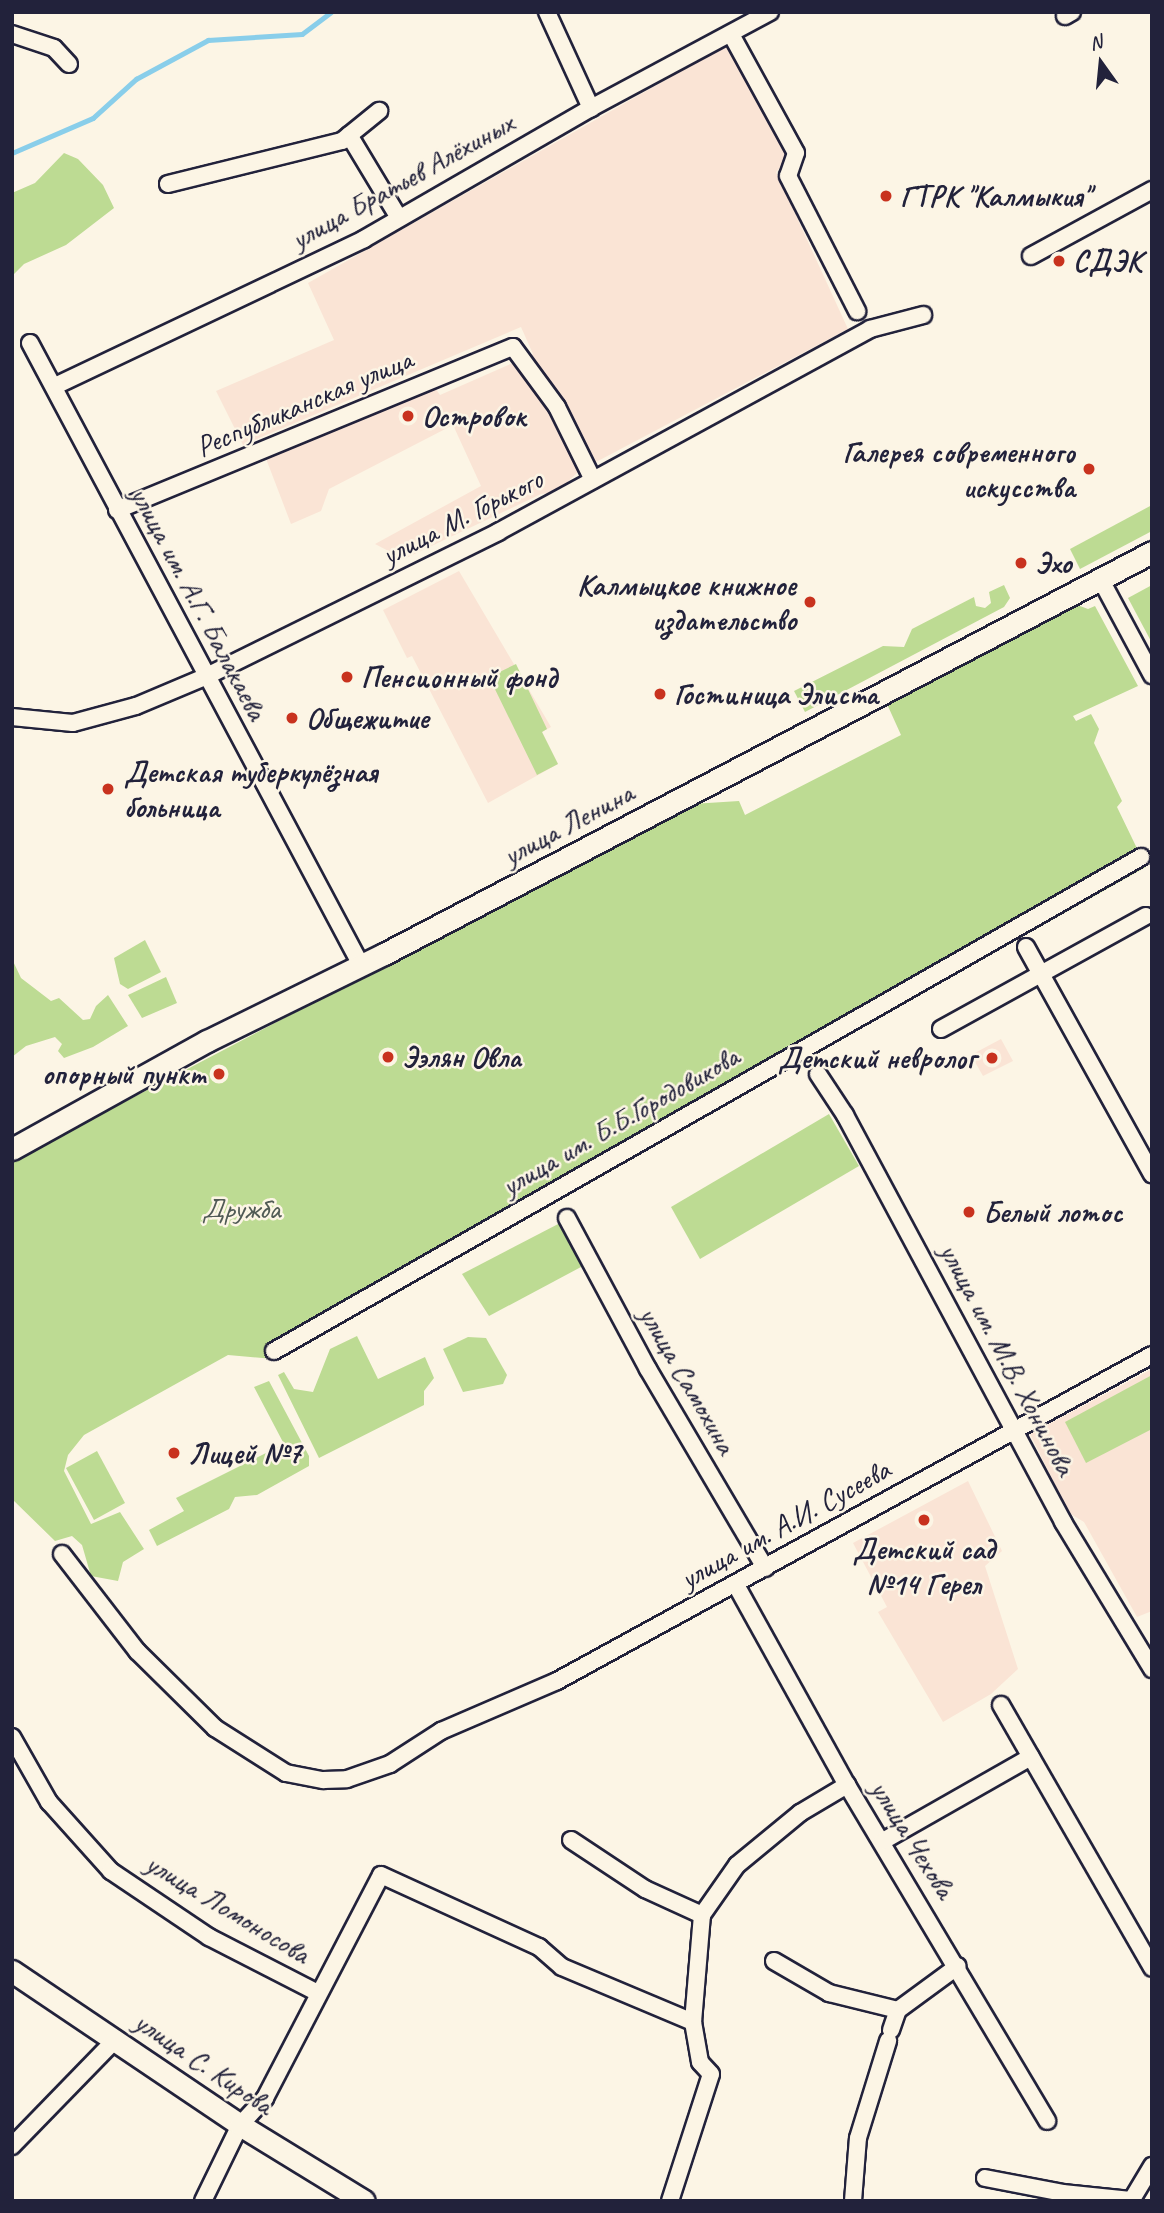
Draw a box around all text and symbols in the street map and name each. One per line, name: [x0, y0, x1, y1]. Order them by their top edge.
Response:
north arrow: [1066, 28, 1136, 98]
text: N: [1087, 30, 1104, 56]
street label: улица Братьев Алёхиных: [283, 104, 521, 258]
place label: ГТРК "Калмыкия": [900, 178, 1090, 214]
marker: ГТРК "Калмыкия": [878, 188, 894, 204]
place label: СДЭК: [1073, 243, 1142, 279]
marker: СДЭК: [1051, 253, 1067, 269]
street label: Республиканская улица: [190, 341, 418, 465]
place label: Островок: [422, 398, 526, 434]
marker: Островок: [400, 408, 416, 424]
place label: Галерея современного искусства: [846, 434, 1075, 504]
street label: улица М. Горького: [375, 461, 549, 573]
marker: Галерея современного искусства: [1081, 461, 1097, 477]
street label: улица им. А.Г. Балакаева: [122, 480, 276, 726]
place label: Эхо: [1035, 545, 1071, 581]
marker: Эхо: [1013, 555, 1029, 571]
place label: Калмыцкое книжное издательство: [579, 567, 796, 638]
marker: Калмыцкое книжное издательство: [802, 594, 818, 610]
place label: Пенсионный фонд: [361, 659, 557, 695]
marker: Пенсионный фонд: [339, 669, 355, 685]
place label: Гостиница Элиста: [674, 676, 877, 712]
marker: Гостиница Элиста: [652, 686, 668, 702]
place label: Общежитие: [306, 700, 428, 736]
marker: Общежитие: [284, 710, 300, 726]
place label: Детская туберкулёзная больница: [124, 754, 377, 824]
street label: улица Ленина: [497, 775, 639, 873]
marker: Детская туберкулёзная больница: [98, 779, 118, 799]
street label: улица им. Б.Б.Городовикова: [495, 1038, 745, 1204]
place label: Ээлян Овла: [402, 1039, 521, 1075]
place label: Детский невролог: [778, 1040, 976, 1076]
marker: Детский невролог: [982, 1048, 1002, 1068]
marker: Ээлян Овла: [380, 1049, 396, 1065]
place label: опорный пункт: [42, 1056, 205, 1092]
marker: опорный пункт: [211, 1066, 227, 1082]
park label: Дружба: [202, 1190, 280, 1226]
place label: Белый лотос: [983, 1194, 1123, 1230]
marker: Белый лотос: [961, 1204, 977, 1220]
street label: улица им. М.В. Хонинова: [932, 1237, 1084, 1481]
street label: улица Самохина: [631, 1299, 745, 1461]
place label: Лицей №7: [188, 1435, 301, 1471]
marker: Лицей №7: [166, 1445, 182, 1461]
street label: улица им. А.И. Сусеева: [674, 1451, 896, 1597]
marker: Детский сад №14 Герел: [916, 1512, 932, 1528]
place label: Детский сад №14 Герел: [853, 1531, 995, 1602]
street label: улица Чехова: [863, 1773, 963, 1905]
street label: улица Ломоносова: [139, 1845, 317, 1971]
street label: улица С. Кирова: [128, 2003, 280, 2123]

